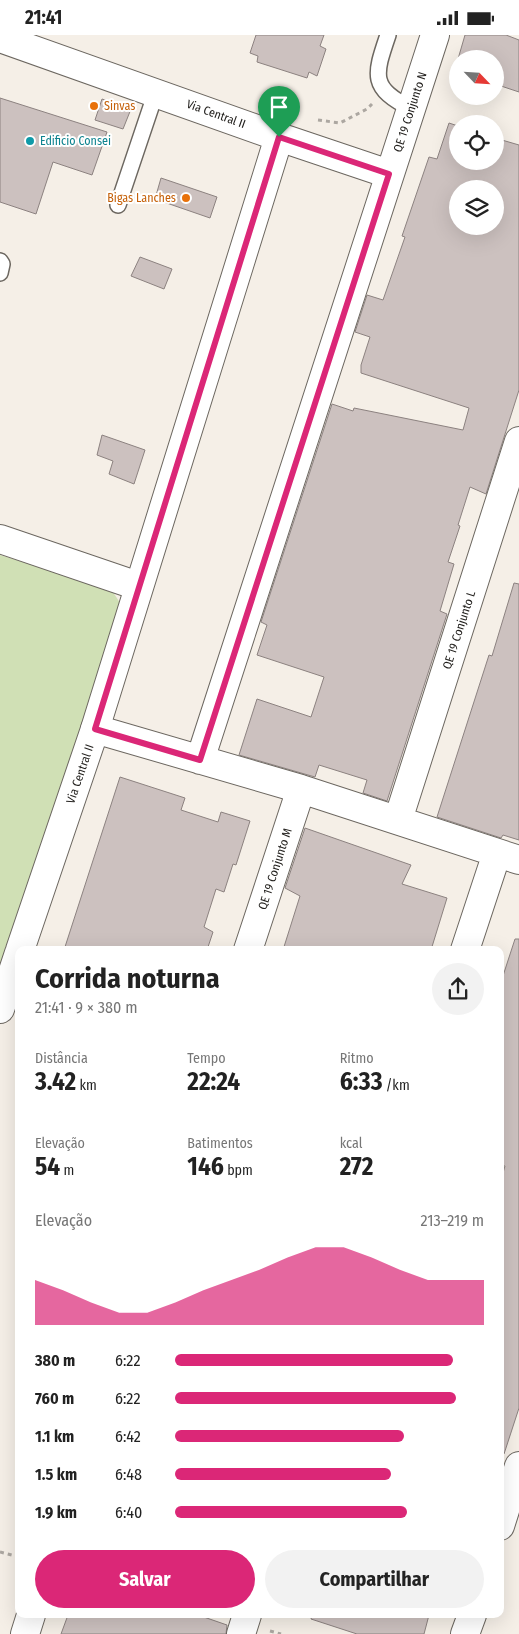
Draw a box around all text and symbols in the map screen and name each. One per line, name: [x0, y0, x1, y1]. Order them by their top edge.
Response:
text: 21:41: [25, 6, 62, 29]
north arrow: [449, 50, 504, 105]
map controls: [449, 50, 504, 235]
street label: QE 19 Conjunto N: [390, 70, 430, 154]
pin: [258, 86, 300, 137]
icon: arrive: [265, 93, 293, 121]
street label: Via Central II: [185, 97, 247, 131]
place label: Sinvas: [104, 99, 135, 113]
marker: Sinvas: [88, 100, 100, 112]
button: locate: [449, 115, 504, 170]
place label: Edificio Consei: [40, 134, 111, 148]
marker: Edificio Consei: [24, 135, 36, 147]
button: layers: [449, 180, 504, 235]
place label: Bigas Lanches: [107, 191, 176, 205]
marker: Bigas Lanches: [180, 192, 192, 204]
street label: QE 19 Conjunto L: [440, 588, 478, 671]
street label: Via Central II: [63, 743, 97, 805]
street label: QE 19 Conjunto M: [255, 826, 295, 912]
text: Corrida noturna: [35, 962, 220, 995]
button: share: [432, 963, 484, 1015]
text: 21:41 · 9 × 380 m: [35, 998, 137, 1017]
text: Distância: [35, 1050, 88, 1067]
text: Tempo: [187, 1050, 226, 1067]
text: Ritmo: [340, 1050, 374, 1067]
text: 3.42: [35, 1067, 76, 1097]
text: 22:24: [187, 1067, 240, 1097]
text: 6:33: [340, 1067, 383, 1097]
text: km: [76, 1077, 97, 1094]
text: /km: [383, 1077, 410, 1094]
text: Elevação: [35, 1135, 85, 1152]
text: Batimentos: [187, 1135, 253, 1152]
text: kcal: [340, 1135, 362, 1152]
text: 54: [35, 1152, 60, 1182]
text: 146: [187, 1152, 224, 1182]
text: 272: [340, 1152, 373, 1182]
text: m: [60, 1162, 74, 1179]
text: bpm: [224, 1162, 253, 1179]
text: Elevação: [35, 1211, 92, 1230]
text: 213–219 m: [420, 1211, 484, 1230]
text: 380 m: [35, 1351, 75, 1370]
text: 6:22: [115, 1351, 140, 1370]
text: 760 m: [35, 1389, 74, 1408]
text: 6:22: [115, 1389, 140, 1408]
text: 1.1 km: [35, 1427, 74, 1446]
text: 6:42: [115, 1427, 141, 1446]
text: 1.5 km: [35, 1465, 77, 1484]
text: 6:48: [115, 1465, 142, 1484]
text: 1.9 km: [35, 1503, 77, 1522]
text: 6:40: [115, 1503, 142, 1522]
button: Salvar: [35, 1550, 255, 1608]
button: Compartilhar: [265, 1550, 484, 1608]

